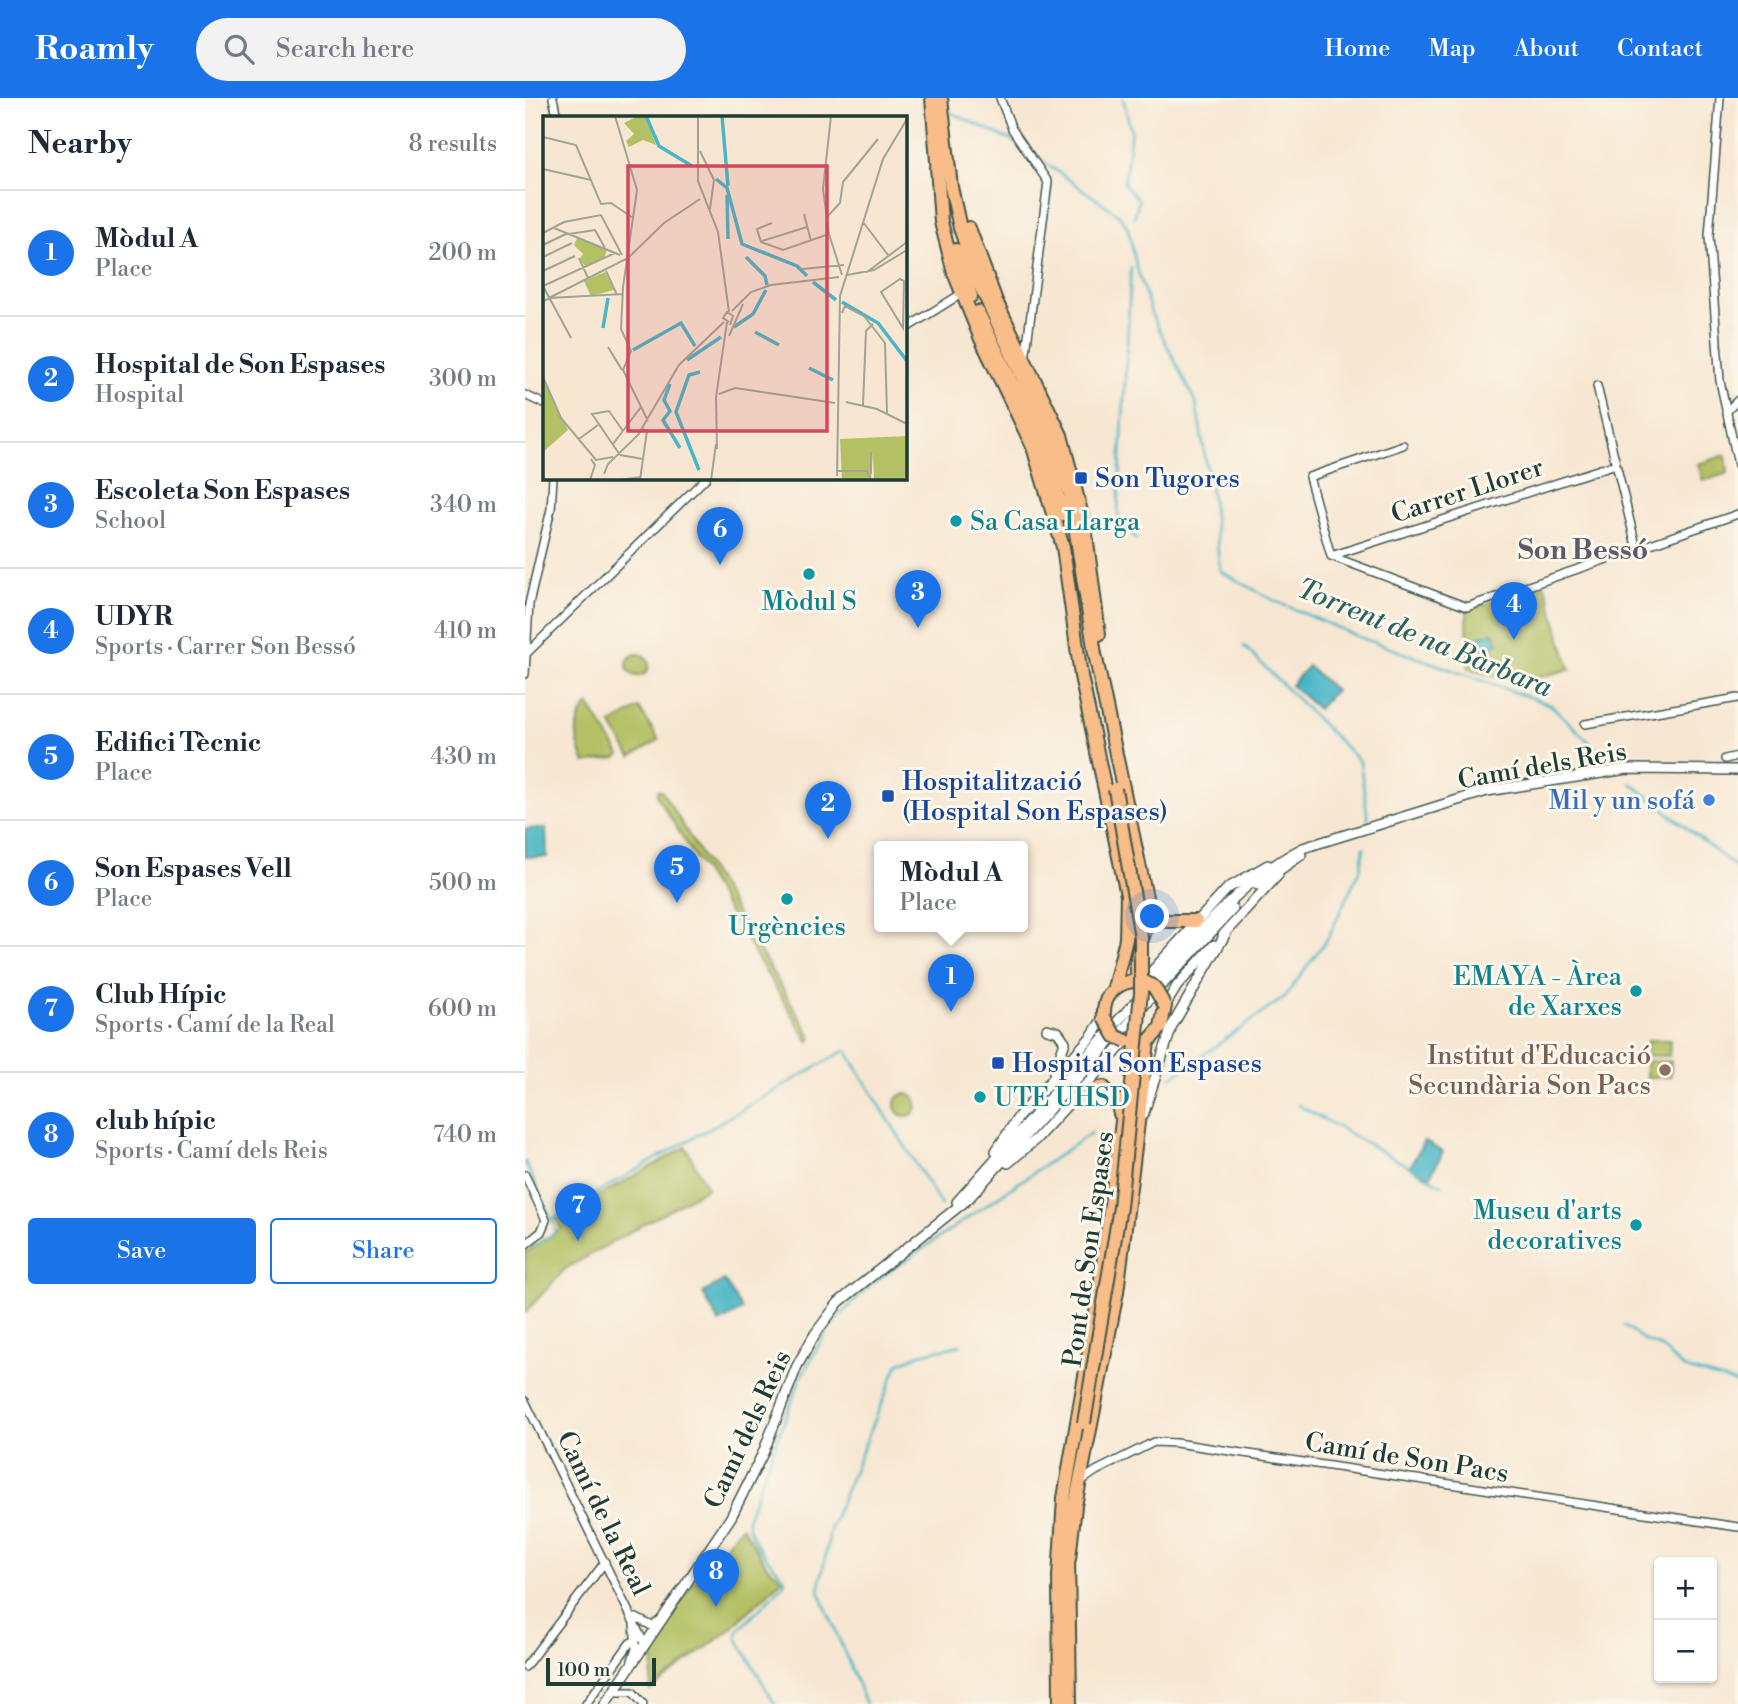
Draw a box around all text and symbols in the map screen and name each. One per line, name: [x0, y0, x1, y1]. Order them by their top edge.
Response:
search box: [196, 18, 686, 81]
text: Roamly: [35, 29, 154, 70]
icon: search: [220, 30, 258, 68]
text: Search here: [276, 33, 414, 65]
text: Home: [1325, 34, 1390, 64]
text: Map: [1428, 34, 1476, 64]
text: About: [1514, 34, 1579, 64]
text: Contact: [1617, 34, 1703, 64]
inset map: [543, 116, 907, 480]
text: Nearby: [28, 125, 132, 163]
text: 8 results: [409, 130, 497, 158]
text: Mòdul A: [95, 223, 198, 255]
text: 1: [45, 239, 57, 267]
text: 200 m: [429, 239, 497, 267]
text: Place: [95, 255, 152, 283]
text: Hospital de Son Espases: [95, 349, 385, 381]
text: 2: [44, 365, 58, 393]
text: 300 m: [429, 365, 497, 393]
text: Hospital: [95, 381, 184, 409]
street label: Carrer Llorer: [1387, 451, 1548, 531]
place label: Son Tugores: [1095, 463, 1240, 495]
marker: Son Tugores: [1073, 470, 1089, 486]
text: Escoleta Son Espases: [95, 475, 350, 507]
text: 3: [44, 491, 58, 519]
text: 340 m: [430, 491, 497, 519]
place label: Sa Casa Llarga: [970, 506, 1141, 538]
text: School: [95, 507, 166, 535]
pin: 6: [697, 507, 743, 565]
marker: Sa Casa Llarga: [948, 513, 964, 529]
district label: Son Bessó: [1518, 533, 1648, 568]
marker: Mòdul S: [801, 566, 817, 582]
pin: 3: [895, 570, 941, 628]
water label: Torrent de na Bàrbara: [1292, 571, 1557, 706]
pin: 4: [1491, 582, 1537, 640]
place label: Mòdul S: [761, 586, 857, 618]
text: UDYR: [95, 601, 173, 633]
text: 4: [43, 617, 59, 645]
text: 410 m: [434, 617, 497, 645]
text: Sports · Carrer Son Bessó: [95, 633, 356, 661]
text: Edifici Tècnic: [95, 727, 261, 759]
street label: Camí dels Reis: [1455, 735, 1629, 797]
text: 5: [44, 743, 58, 771]
text: 430 m: [430, 743, 497, 771]
text: Place: [95, 759, 152, 787]
place label: Hospitalització (Hospital Son Espases): [902, 766, 1168, 828]
pin: 2: [805, 781, 851, 839]
place label: Mil y un sofá: [1549, 785, 1696, 817]
marker: Hospitalització (Hospital Son Espases): [880, 788, 896, 804]
marker: Mil y un sofá: [1701, 792, 1717, 808]
popup: [874, 841, 1028, 932]
pin: 5: [654, 845, 700, 903]
text: Son Espases Vell: [95, 853, 292, 885]
text: Mòdul A: [899, 857, 1003, 889]
text: 6: [44, 869, 58, 897]
text: 500 m: [429, 869, 497, 897]
text: Place: [95, 885, 152, 913]
text: Place: [899, 889, 957, 917]
marker: Urgències: [779, 891, 795, 907]
your location: [1135, 899, 1169, 933]
place label: Urgències: [728, 911, 846, 943]
pin: 1: [928, 954, 974, 1012]
place label: EMAYA - Àrea de Xarxes: [1453, 959, 1623, 1023]
text: Club Hípic: [95, 979, 227, 1011]
marker: EMAYA - Àrea de Xarxes: [1628, 983, 1644, 999]
text: 7: [44, 995, 58, 1023]
text: 600 m: [428, 995, 497, 1023]
text: Sports · Camí de la Real: [95, 1011, 335, 1039]
place label: Institut d'Educació Secundària Son Pacs: [1408, 1040, 1651, 1102]
place label: Hospital Son Espases: [1012, 1048, 1262, 1080]
marker: Hospital Son Espases: [990, 1055, 1006, 1071]
marker: Institut d'Educació Secundària Son Pacs: [1657, 1062, 1673, 1078]
place label: UTE UHSD: [994, 1082, 1130, 1114]
marker: UTE UHSD: [972, 1089, 988, 1105]
text: club hípic: [95, 1105, 216, 1137]
text: 8: [44, 1121, 58, 1149]
text: 740 m: [433, 1121, 497, 1149]
street label: Pont de Son Espases: [1057, 1129, 1121, 1369]
text: Sports · Camí dels Reis: [95, 1137, 328, 1165]
pin: 7: [555, 1183, 601, 1241]
place label: Museu d'arts decoratives: [1473, 1195, 1622, 1257]
marker: Museu d'arts decoratives: [1628, 1217, 1644, 1233]
button: Save: [28, 1218, 256, 1284]
button: Share: [270, 1218, 497, 1284]
street label: Camí dels Reis: [697, 1345, 799, 1514]
street label: Camí de la Real: [549, 1426, 657, 1601]
street label: Camí de Son Pacs: [1303, 1426, 1511, 1490]
pin: 8: [693, 1549, 739, 1607]
map controls: [1654, 1557, 1717, 1683]
button: +: [1654, 1557, 1717, 1620]
button: −: [1654, 1620, 1717, 1683]
scale bar: [546, 1655, 656, 1687]
text: 100 m: [557, 1658, 610, 1682]

